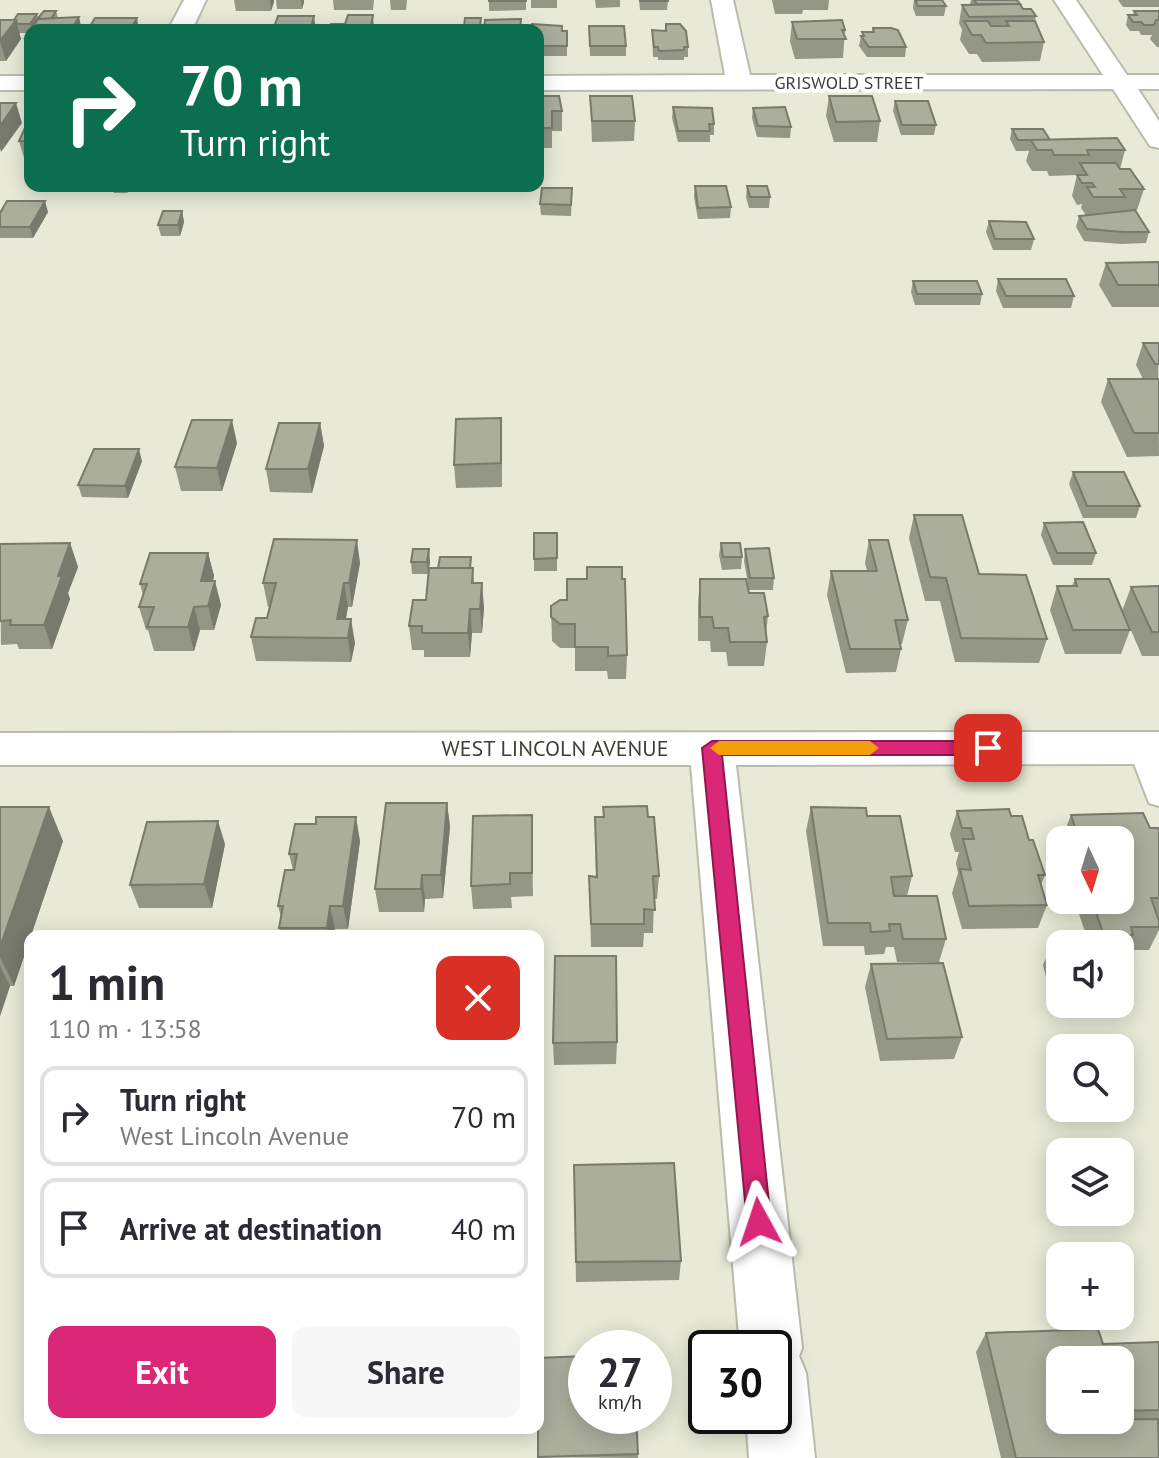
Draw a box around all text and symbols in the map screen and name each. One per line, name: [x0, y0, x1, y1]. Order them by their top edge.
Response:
text: 70 m: [180, 49, 303, 121]
icon: right: [48, 56, 152, 160]
street label: GRISWOLD STREET: [775, 71, 923, 94]
text: Turn right: [180, 119, 330, 166]
pin: [954, 714, 1022, 782]
icon: arrive: [966, 726, 1010, 770]
street label: WEST LINCOLN AVENUE: [442, 734, 668, 762]
north arrow: [1046, 826, 1134, 914]
map controls: [1046, 826, 1134, 1434]
button: sound: [1046, 930, 1134, 1018]
text: 1 min: [48, 951, 165, 1013]
button: close: [436, 956, 520, 1040]
text: 110 m · 13:58: [48, 1012, 202, 1045]
button: search: [1046, 1034, 1134, 1122]
text: Turn right: [120, 1080, 246, 1119]
icon: right: [52, 1094, 96, 1138]
text: 70 m: [451, 1097, 516, 1136]
text: West Lincoln Avenue: [120, 1119, 349, 1152]
button: layers: [1046, 1138, 1134, 1226]
position arrow: [717, 1180, 801, 1264]
icon: arrive: [52, 1206, 96, 1250]
text: Arrive at destination: [120, 1209, 382, 1248]
text: 40 m: [451, 1209, 516, 1248]
button: +: [1046, 1242, 1134, 1330]
button: Exit: [48, 1326, 276, 1418]
button: Share: [292, 1326, 520, 1418]
speed limit sign: 30: [688, 1330, 792, 1434]
text: 27: [597, 1346, 643, 1398]
button: −: [1046, 1346, 1134, 1434]
text: km/h: [598, 1389, 642, 1415]

